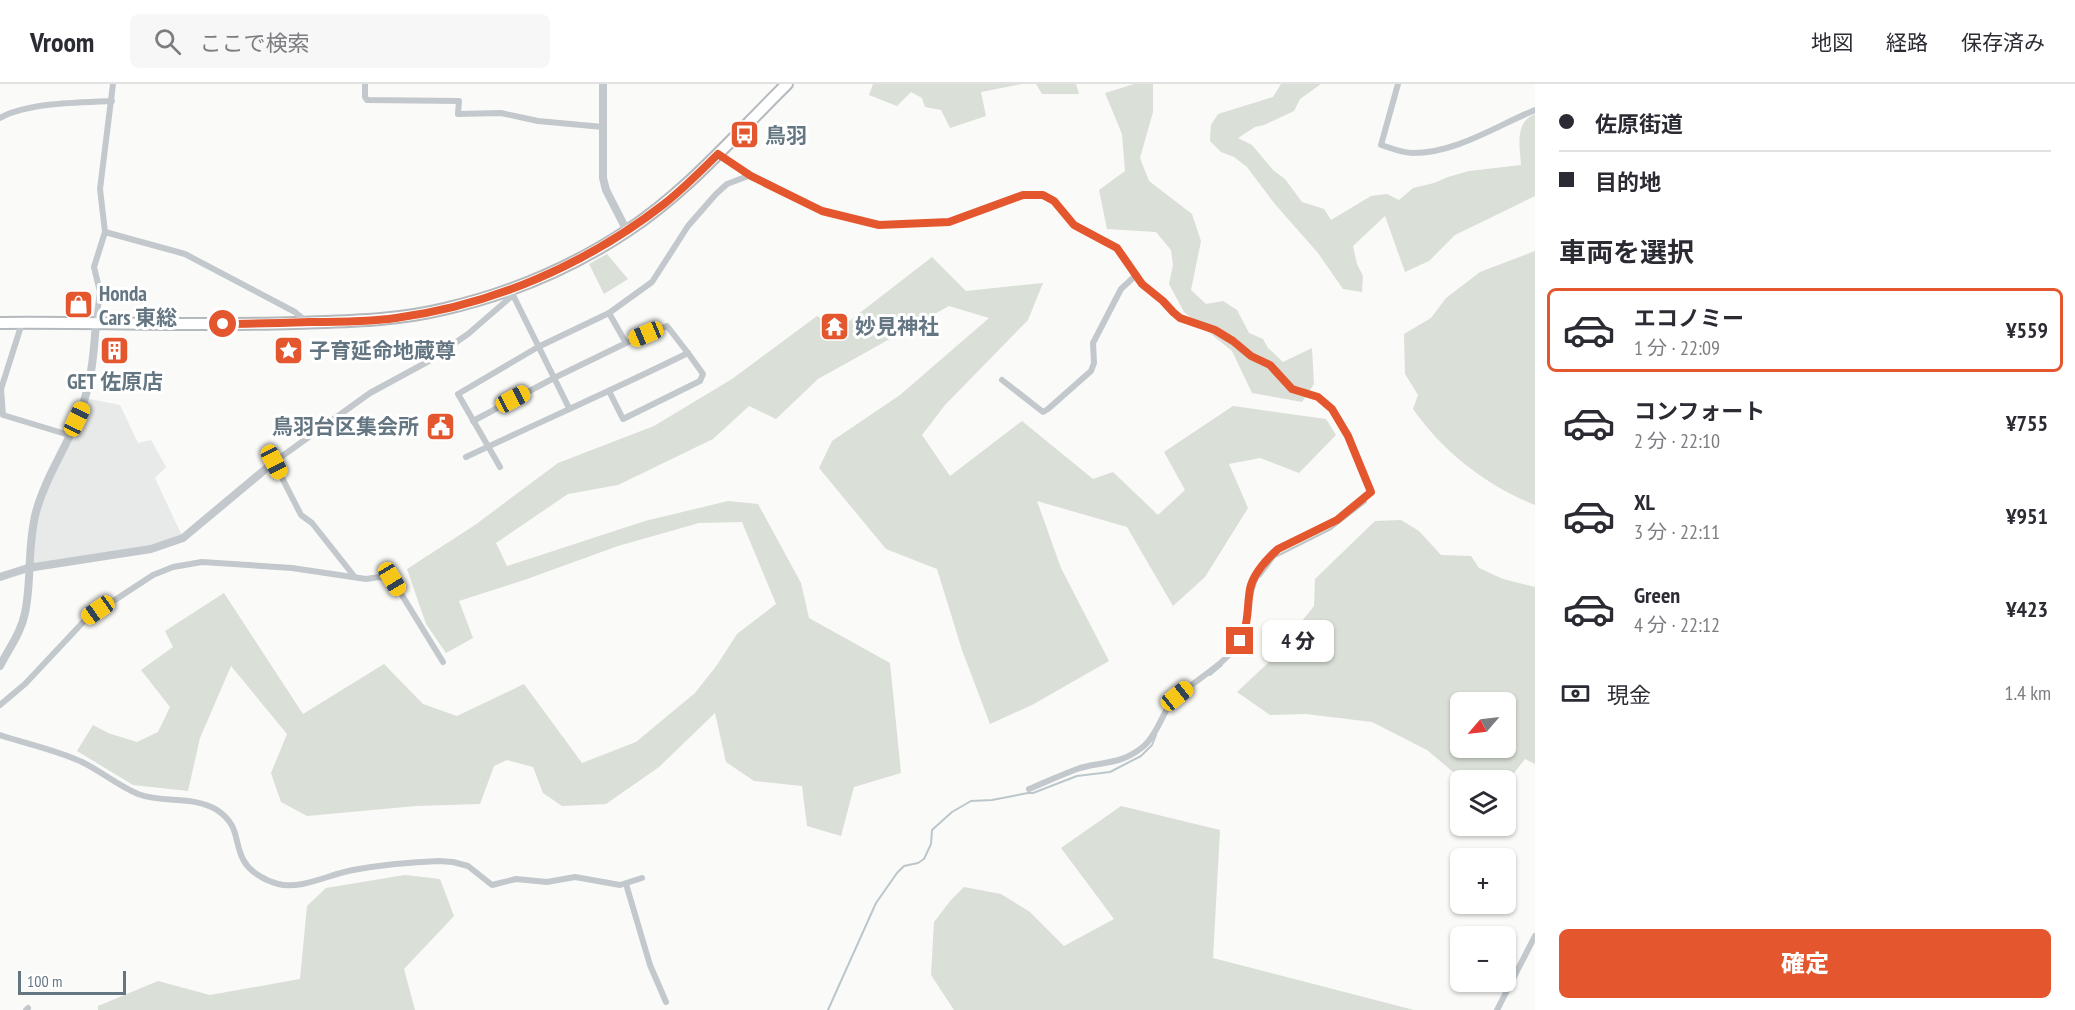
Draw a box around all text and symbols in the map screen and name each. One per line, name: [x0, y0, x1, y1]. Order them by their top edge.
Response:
search box: [130, 14, 550, 68]
text: Vroom: [30, 23, 94, 60]
icon: search: [151, 25, 184, 58]
text: ここで検索: [199, 29, 309, 57]
text: 地図: [1811, 29, 1853, 56]
text: 経路: [1886, 29, 1928, 56]
text: 保存済み: [1961, 29, 2045, 56]
text: 佐原街道: [1595, 110, 1683, 138]
bus stop icon: 鳥羽: [728, 119, 760, 151]
place label: 鳥羽: [765, 122, 807, 149]
text: 目的地: [1595, 168, 1661, 196]
text: 車両を選択: [1559, 235, 1694, 269]
place label: Honda Cars 東総: [99, 280, 177, 331]
shop icon: Honda Cars 東総: [62, 289, 94, 321]
icon: car: [1562, 303, 1616, 357]
text: エコノミー: [1634, 304, 1744, 332]
route start: [209, 310, 236, 337]
temple icon: 妙見神社: [818, 310, 850, 342]
place label: 妙見神社: [855, 313, 939, 340]
text: ¥559: [2006, 316, 2048, 344]
car: [626, 319, 666, 349]
building icon: GET 佐原店: [99, 334, 131, 366]
place icon: 子育延命地蔵尊: [272, 334, 304, 366]
text: 1 分 · 22:09: [1634, 335, 1720, 361]
place label: 子育延命地蔵尊: [309, 337, 456, 364]
place label: GET 佐原店: [67, 368, 163, 395]
car: [493, 383, 533, 415]
icon: car: [1562, 396, 1616, 450]
text: コンフォート: [1634, 397, 1765, 425]
car: [61, 399, 93, 439]
text: ¥755: [2006, 409, 2048, 437]
public building icon: 鳥羽台区集会所: [424, 410, 456, 442]
place label: 鳥羽台区集会所: [272, 413, 419, 440]
text: 2 分 · 22:10: [1634, 428, 1720, 454]
car: [258, 442, 290, 482]
text: XL: [1634, 488, 1655, 516]
icon: car: [1562, 489, 1616, 543]
text: ¥951: [2006, 502, 2048, 530]
text: 3 分 · 22:11: [1634, 519, 1720, 545]
car: [375, 559, 409, 599]
text: Green: [1634, 581, 1680, 609]
icon: car: [1562, 582, 1616, 636]
car: [78, 592, 118, 628]
text: ¥423: [2006, 595, 2048, 623]
text: 4 分 · 22:12: [1634, 612, 1720, 638]
callout: 4 分: [1261, 620, 1333, 662]
route end: [1226, 627, 1253, 654]
text: 4 分: [1281, 628, 1315, 654]
icon: cash: [1559, 677, 1592, 710]
car: [1157, 678, 1197, 714]
text: 1.4 km: [2004, 680, 2051, 706]
text: 現金: [1607, 681, 1651, 709]
north arrow: [1450, 692, 1516, 758]
map controls: [1450, 692, 1516, 992]
button: layers: [1450, 770, 1516, 836]
button: +: [1450, 848, 1516, 914]
button: −: [1450, 926, 1516, 992]
button: 確定: [1559, 929, 2051, 998]
scale bar: [18, 968, 126, 996]
text: 100 m: [27, 971, 62, 991]

